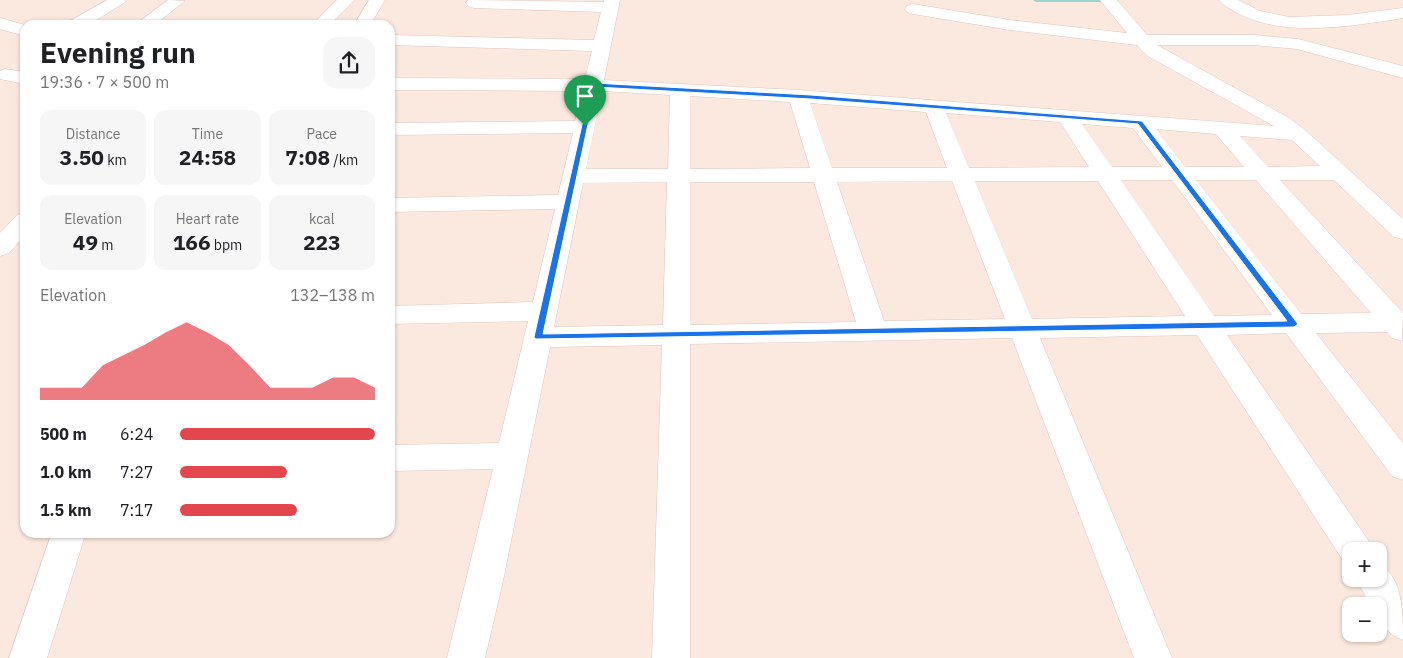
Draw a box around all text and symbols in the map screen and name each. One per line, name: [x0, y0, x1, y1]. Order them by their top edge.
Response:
text: Evening run: [40, 34, 196, 71]
button: share: [323, 37, 375, 89]
text: 19:36 · 7 × 500 m: [40, 72, 169, 92]
pin: [564, 75, 606, 126]
icon: arrive: [571, 82, 599, 110]
text: Distance: [66, 125, 120, 143]
text: Time: [192, 125, 223, 143]
text: Pace: [307, 125, 337, 143]
text: 3.50: [60, 143, 104, 171]
text: 24:58: [179, 143, 236, 171]
text: 7:08: [285, 143, 330, 171]
text: km: [104, 151, 127, 169]
text: /km: [330, 151, 358, 169]
text: Elevation: [64, 210, 122, 228]
text: Heart rate: [176, 210, 239, 228]
text: kcal: [309, 210, 335, 228]
text: 49: [73, 228, 98, 256]
text: 166: [173, 228, 211, 256]
text: 223: [303, 228, 341, 256]
text: m: [98, 236, 114, 254]
text: bpm: [211, 236, 242, 254]
text: Elevation: [40, 285, 106, 305]
text: 132–138 m: [290, 285, 375, 305]
text: 500 m: [40, 424, 87, 444]
text: 6:24: [120, 424, 153, 444]
text: 1.0 km: [40, 462, 91, 482]
text: 7:27: [120, 462, 153, 482]
text: 1.5 km: [40, 500, 91, 520]
text: 7:17: [120, 500, 153, 520]
map controls: [1342, 542, 1387, 642]
button: +: [1342, 542, 1387, 587]
button: −: [1342, 597, 1387, 642]

